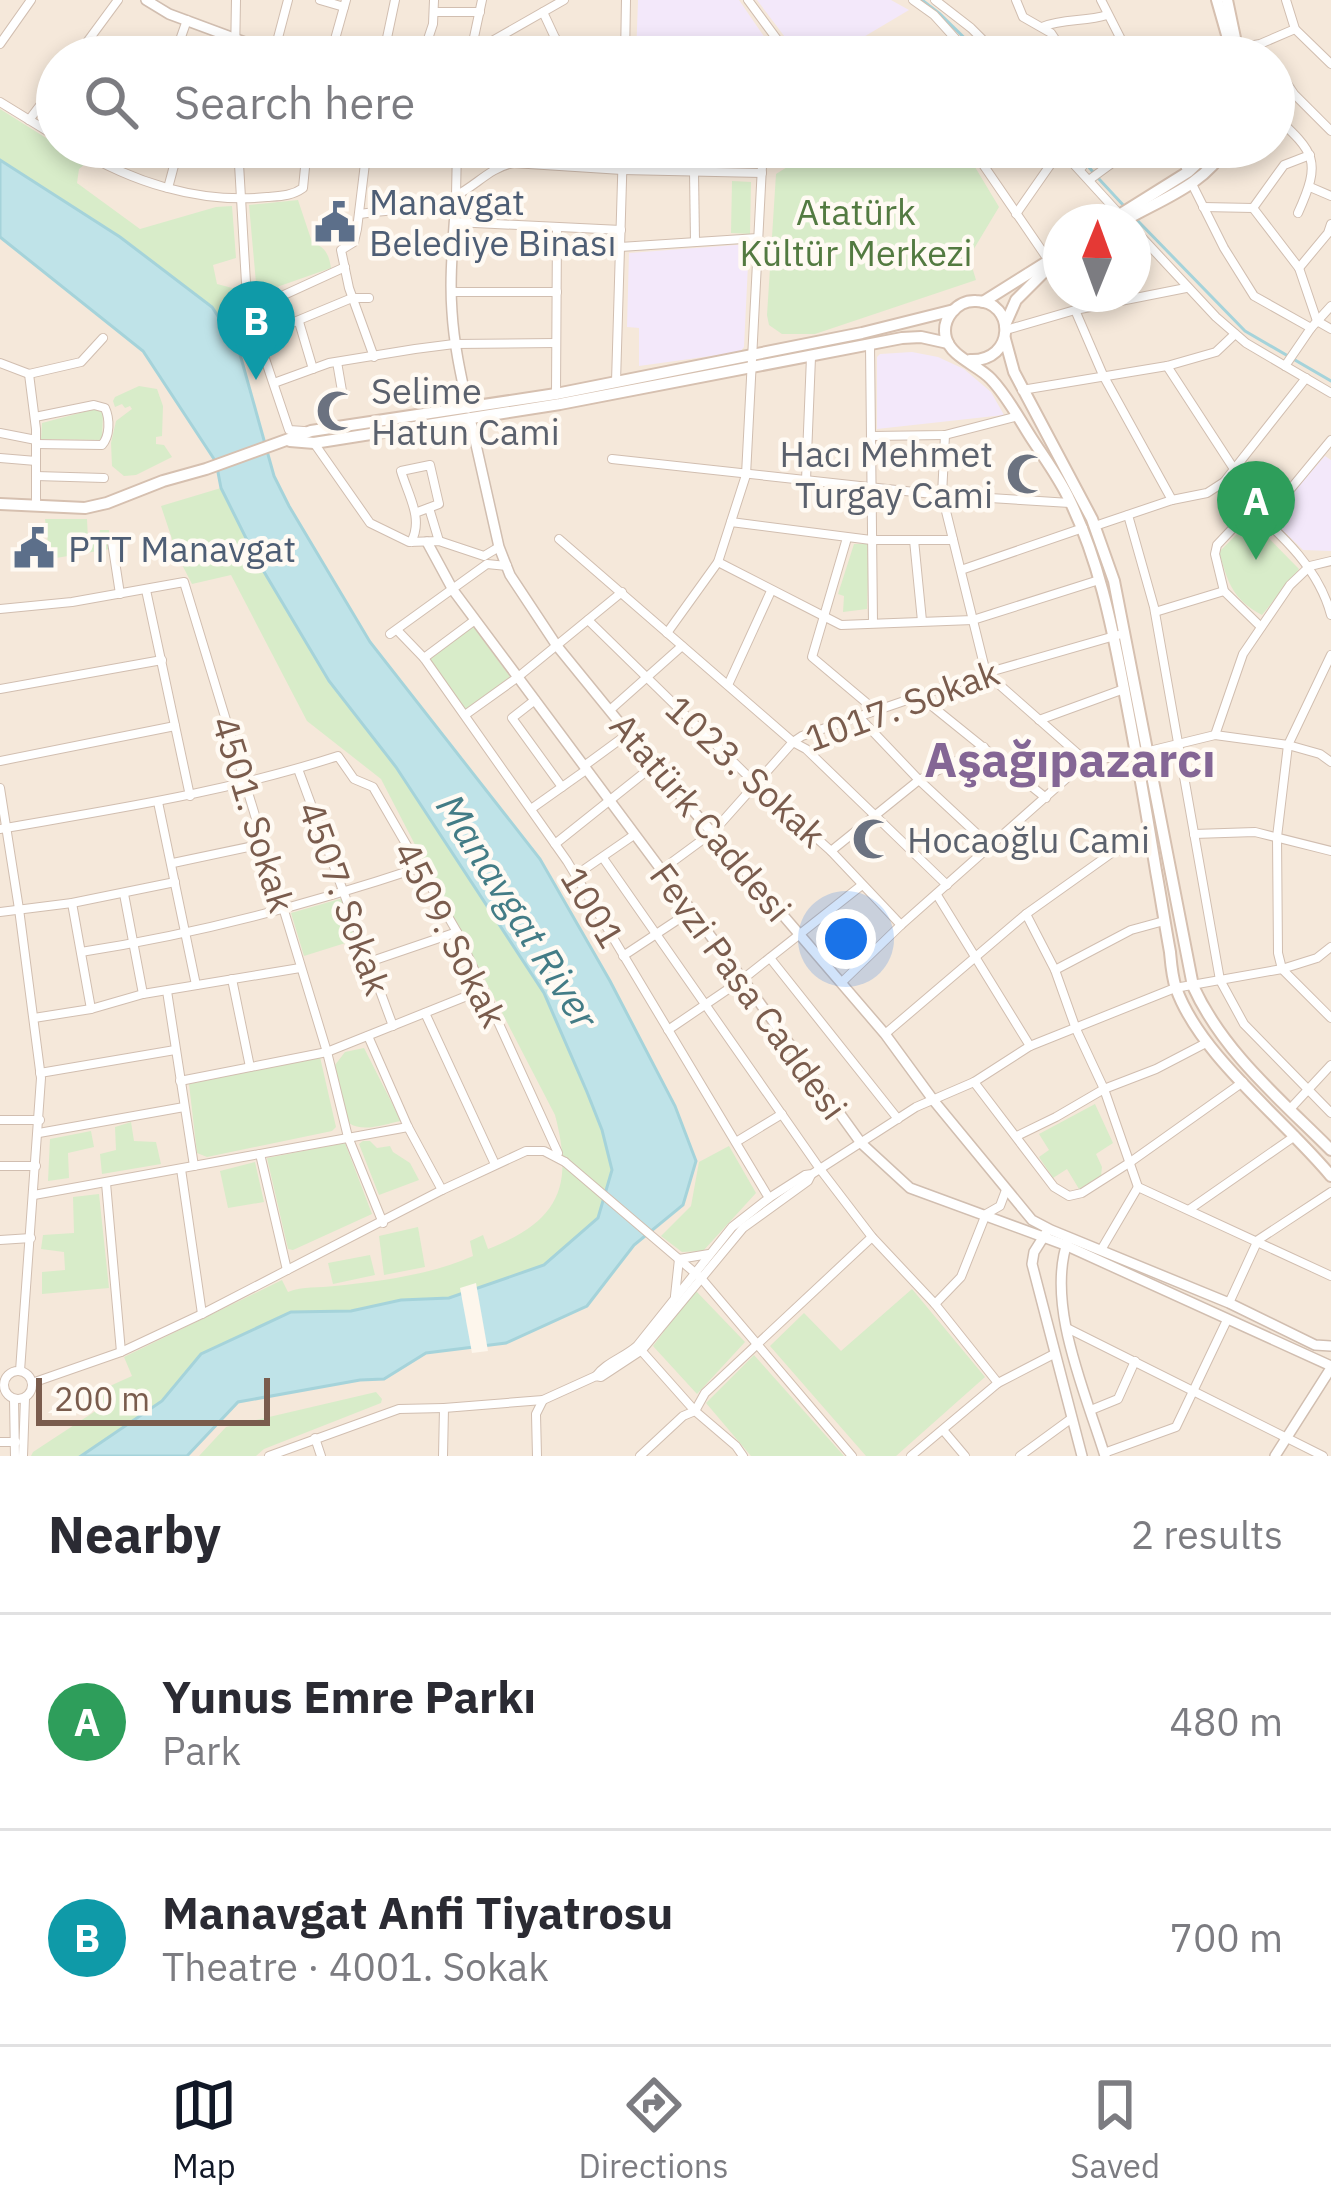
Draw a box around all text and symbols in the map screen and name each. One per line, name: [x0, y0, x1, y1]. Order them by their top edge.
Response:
search box: [36, 36, 1295, 168]
icon: search: [78, 69, 144, 135]
text: Search here: [174, 73, 415, 131]
place label: Manavgat Belediye Binası: [369, 178, 616, 266]
park label: Atatürk Kültür Merkezi: [739, 188, 973, 276]
public building icon: Manavgat Belediye Binası: [312, 199, 358, 245]
north arrow: [1043, 204, 1151, 312]
pin: B: [217, 281, 295, 380]
place label: Selime Hatun Cami: [371, 367, 560, 455]
mosque icon: Selime Hatun Cami: [314, 388, 360, 434]
place label: Hacı Mehmet Turgay Cami: [779, 430, 993, 518]
mosque icon: Hacı Mehmet Turgay Cami: [1004, 451, 1050, 497]
pin: A: [1217, 461, 1295, 560]
public building icon: PTT Manavgat: [11, 525, 57, 571]
place label: PTT Manavgat: [68, 525, 296, 572]
street label: 1017. Sokak: [799, 648, 1005, 762]
street label: 1023. Sokak: [656, 685, 836, 857]
street label: Atatürk Caddesi: [600, 703, 802, 931]
street label: 4501. Sokak: [202, 710, 306, 918]
district label: Aşağıpazarcı: [924, 728, 1216, 790]
water label: Manavgat River: [425, 784, 612, 1040]
street label: 4507. Sokak: [288, 795, 402, 1001]
mosque icon: Hocaoğlu Cami: [850, 816, 896, 862]
place label: Hocaoğlu Cami: [907, 816, 1150, 863]
street label: 4509. Sokak: [384, 833, 518, 1035]
street label: Fevzi Pasa Caddesi: [640, 853, 858, 1129]
street label: 1001: [551, 858, 635, 956]
your location: [816, 909, 876, 969]
scale bar: [36, 1372, 270, 1425]
text: 200 m: [54, 1377, 150, 1420]
text: Nearby: [48, 1501, 221, 1567]
text: 2 results: [1131, 1509, 1283, 1560]
text: Yunus Emre Parkı: [162, 1667, 536, 1725]
text: A: [74, 1696, 100, 1747]
text: 480 m: [1170, 1696, 1283, 1747]
text: Park: [162, 1725, 241, 1776]
text: Manavgat Anfi Tiyatrosu: [162, 1883, 673, 1941]
text: B: [74, 1912, 100, 1963]
text: 700 m: [1170, 1912, 1283, 1963]
text: Theatre · 4001. Sokak: [162, 1941, 549, 1992]
tab: Map: [171, 2072, 237, 2187]
tab: Directions: [579, 2072, 729, 2187]
tab: Saved: [1070, 2072, 1160, 2187]

